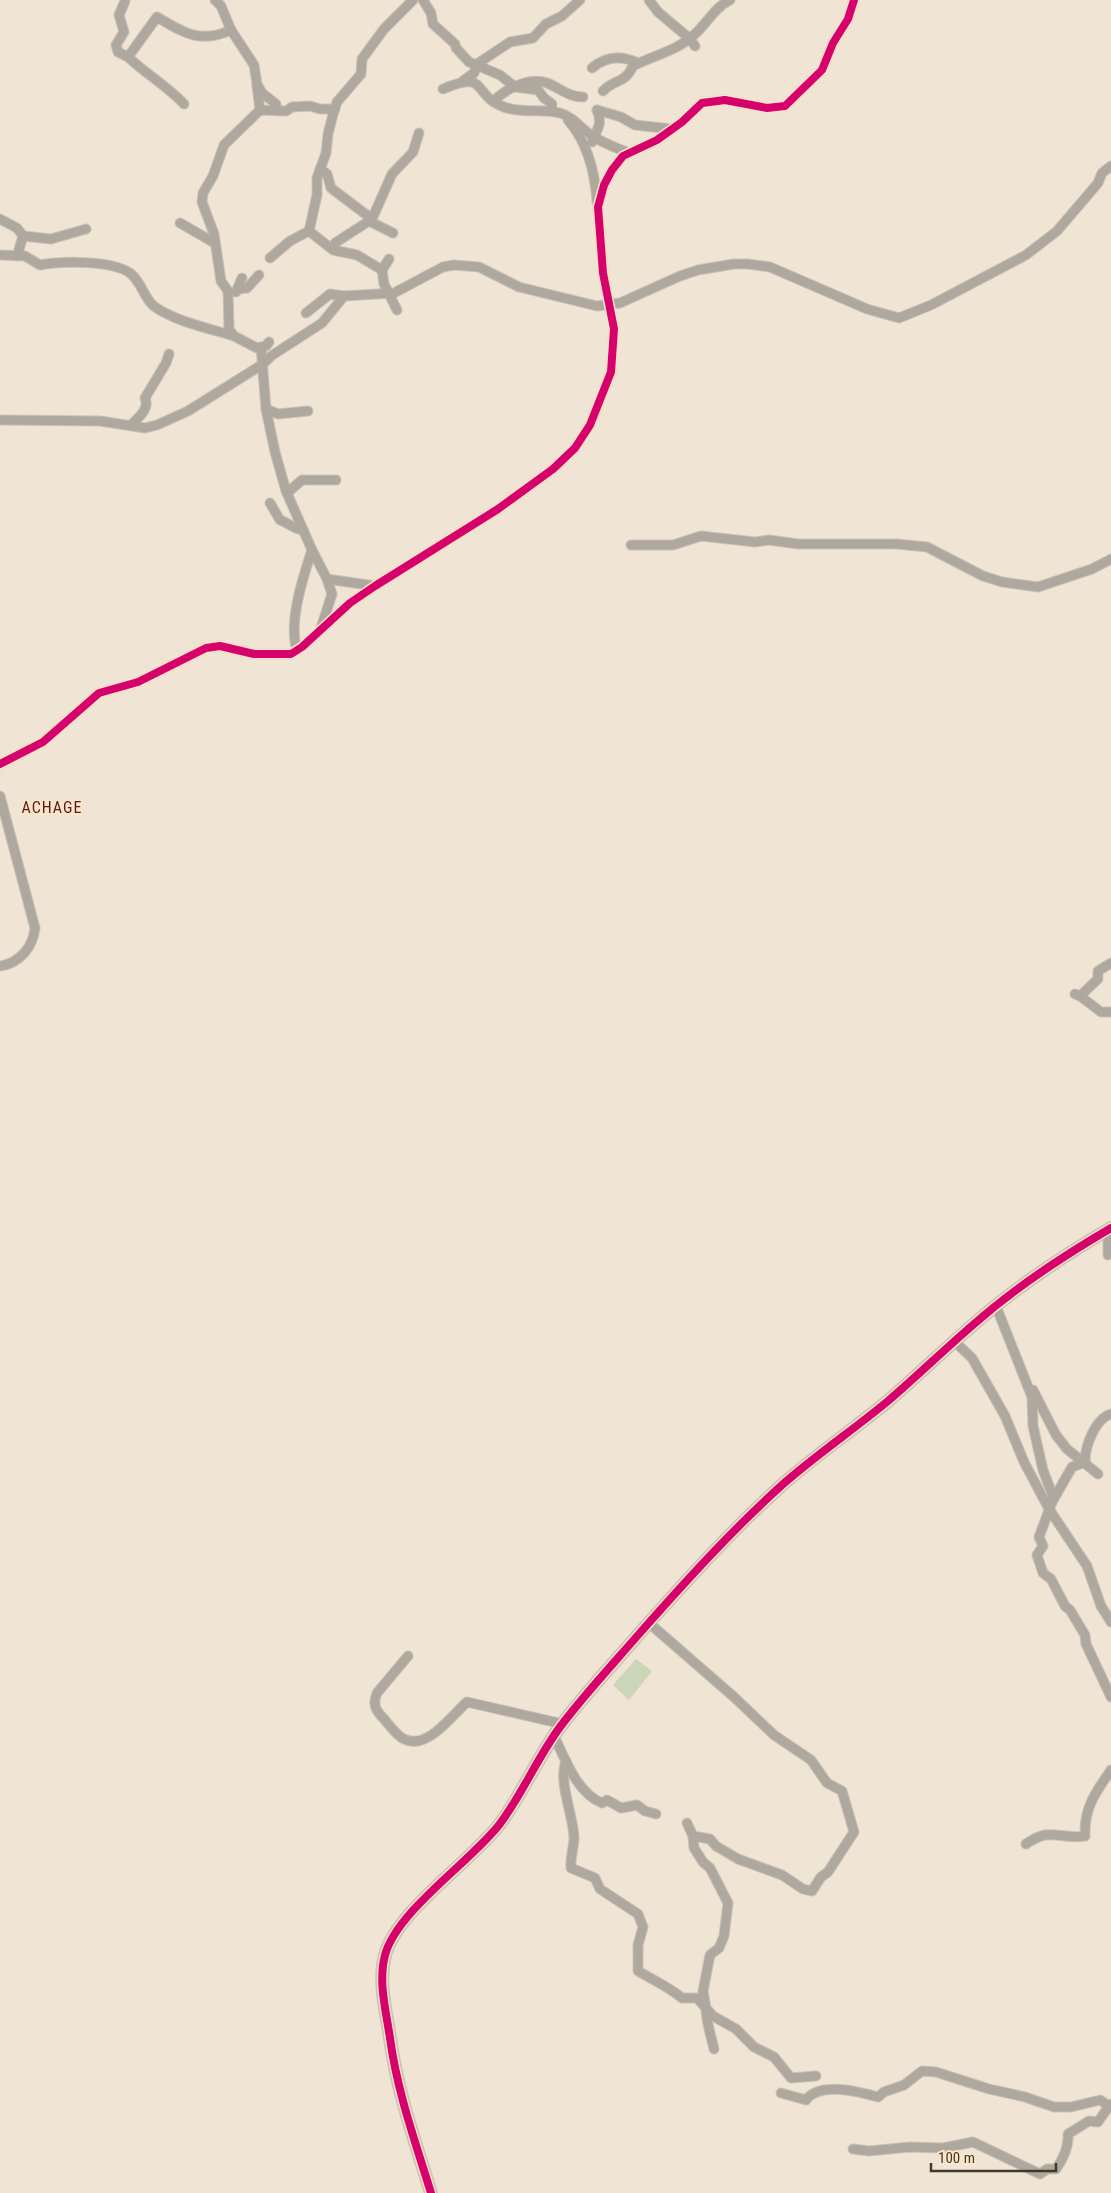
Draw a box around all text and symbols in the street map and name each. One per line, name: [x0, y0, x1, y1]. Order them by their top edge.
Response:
district label: ACHAGE: [22, 798, 82, 817]
scale bar: [931, 2140, 1056, 2172]
text: 100 m: [938, 2149, 975, 2167]

